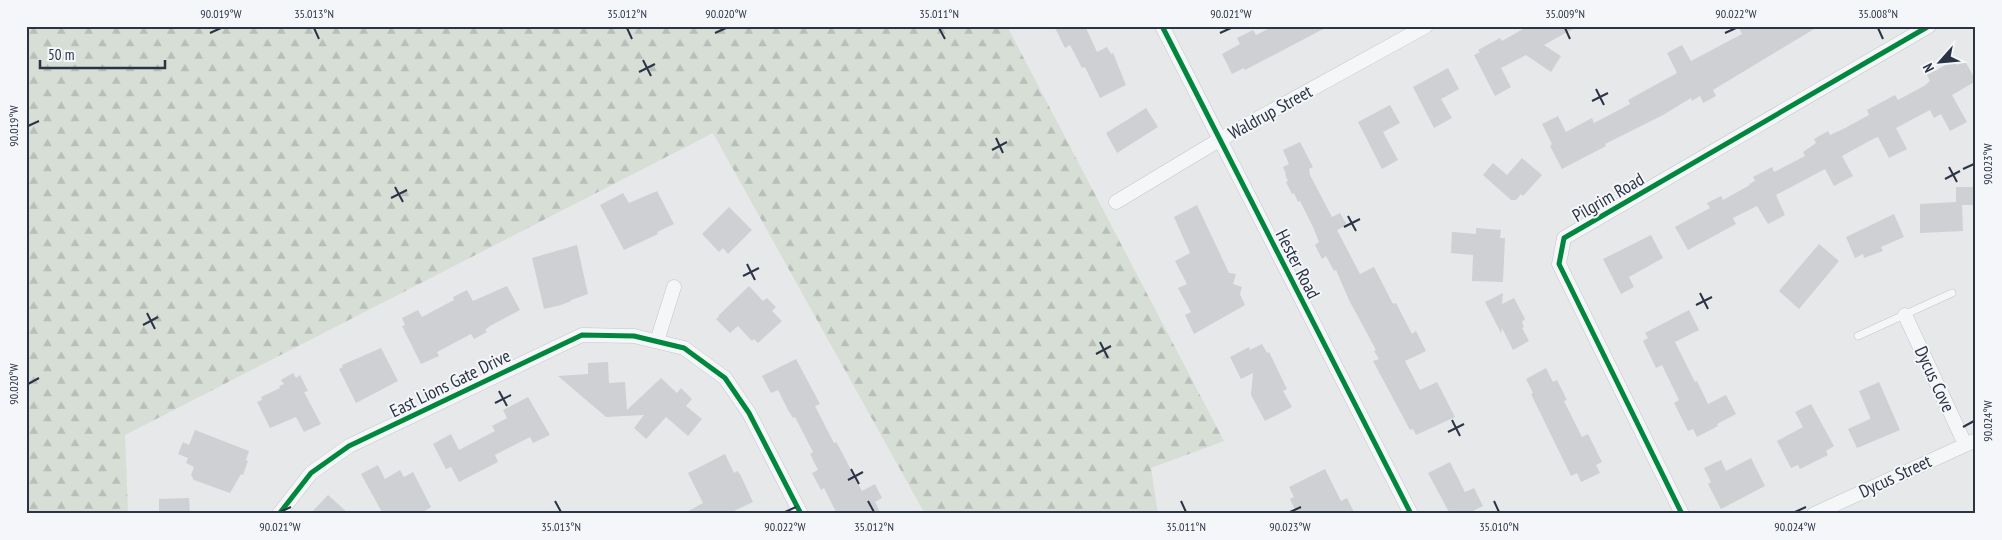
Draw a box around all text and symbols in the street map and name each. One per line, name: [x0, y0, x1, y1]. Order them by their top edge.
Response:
text: 90.019°W: [200, 6, 242, 21]
text: 35.013°N: [294, 6, 334, 21]
text: 35.012°N: [607, 6, 647, 21]
text: 90.020°W: [705, 6, 747, 21]
text: 35.011°N: [919, 6, 959, 21]
text: 90.021°W: [1210, 6, 1252, 21]
text: 35.009°N: [1545, 6, 1585, 21]
text: 90.022°W: [1715, 6, 1757, 21]
text: 35.008°N: [1858, 6, 1898, 21]
scale bar: [40, 38, 165, 70]
north arrow: [1914, 38, 1964, 88]
text: 50 m: [48, 45, 74, 64]
text: N: [1919, 60, 1938, 75]
street label: Waldrup Street: [1224, 80, 1316, 144]
text: 90.019°W: [6, 105, 21, 147]
text: 90.023°W: [1980, 143, 1995, 185]
street label: Pilgrim Road: [1568, 167, 1648, 227]
street label: Hester Road: [1271, 225, 1325, 303]
street label: Dycus Cove: [1910, 342, 1960, 416]
street label: East Lions Gate Drive: [386, 344, 514, 422]
text: 90.020°W: [6, 363, 21, 405]
text: 90.024°W: [1980, 400, 1995, 442]
street label: Dycus Street: [1855, 449, 1935, 503]
text: 90.021°W: [259, 519, 301, 534]
text: 35.013°N: [541, 519, 581, 534]
text: 90.022°W: [764, 519, 806, 534]
text: 35.012°N: [854, 519, 894, 534]
text: 35.011°N: [1166, 519, 1206, 534]
text: 90.023°W: [1269, 519, 1311, 534]
text: 35.010°N: [1479, 519, 1519, 534]
text: 90.024°W: [1774, 519, 1816, 534]

